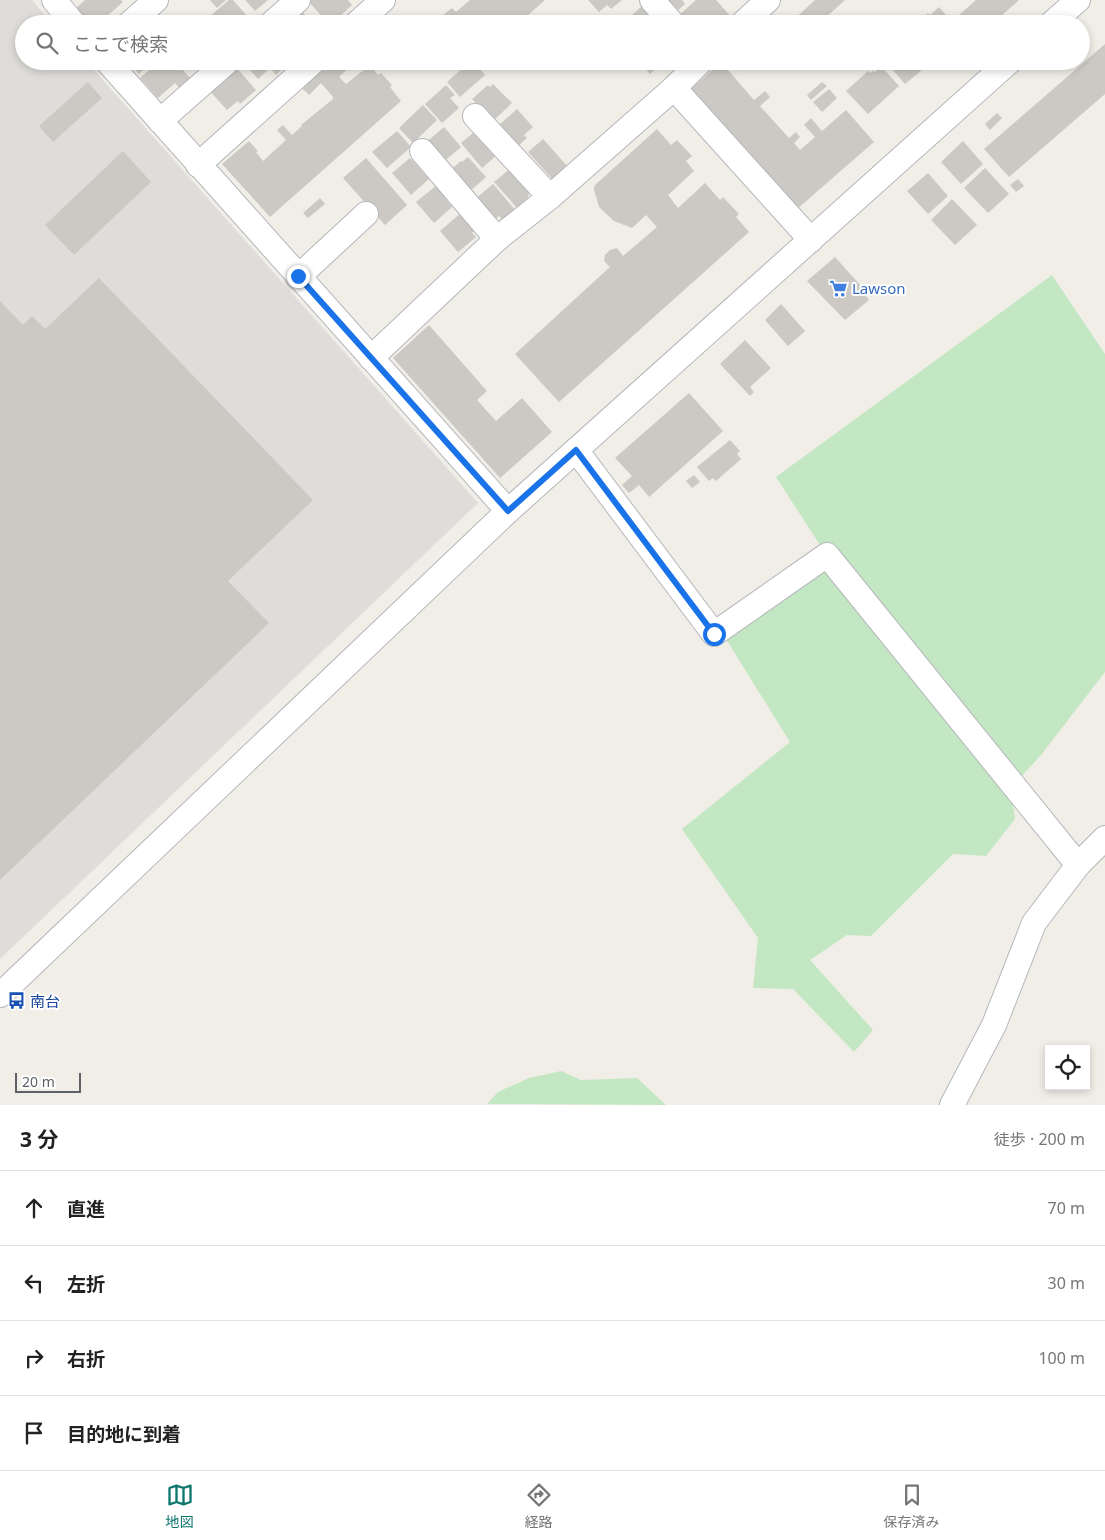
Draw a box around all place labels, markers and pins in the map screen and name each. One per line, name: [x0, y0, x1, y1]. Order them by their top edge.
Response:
supermarket icon: Lawson: [828, 278, 848, 298]
place label: Lawson: [852, 278, 906, 298]
bus stop icon: 南台: [6, 991, 26, 1011]
place label: 南台: [30, 991, 60, 1011]

